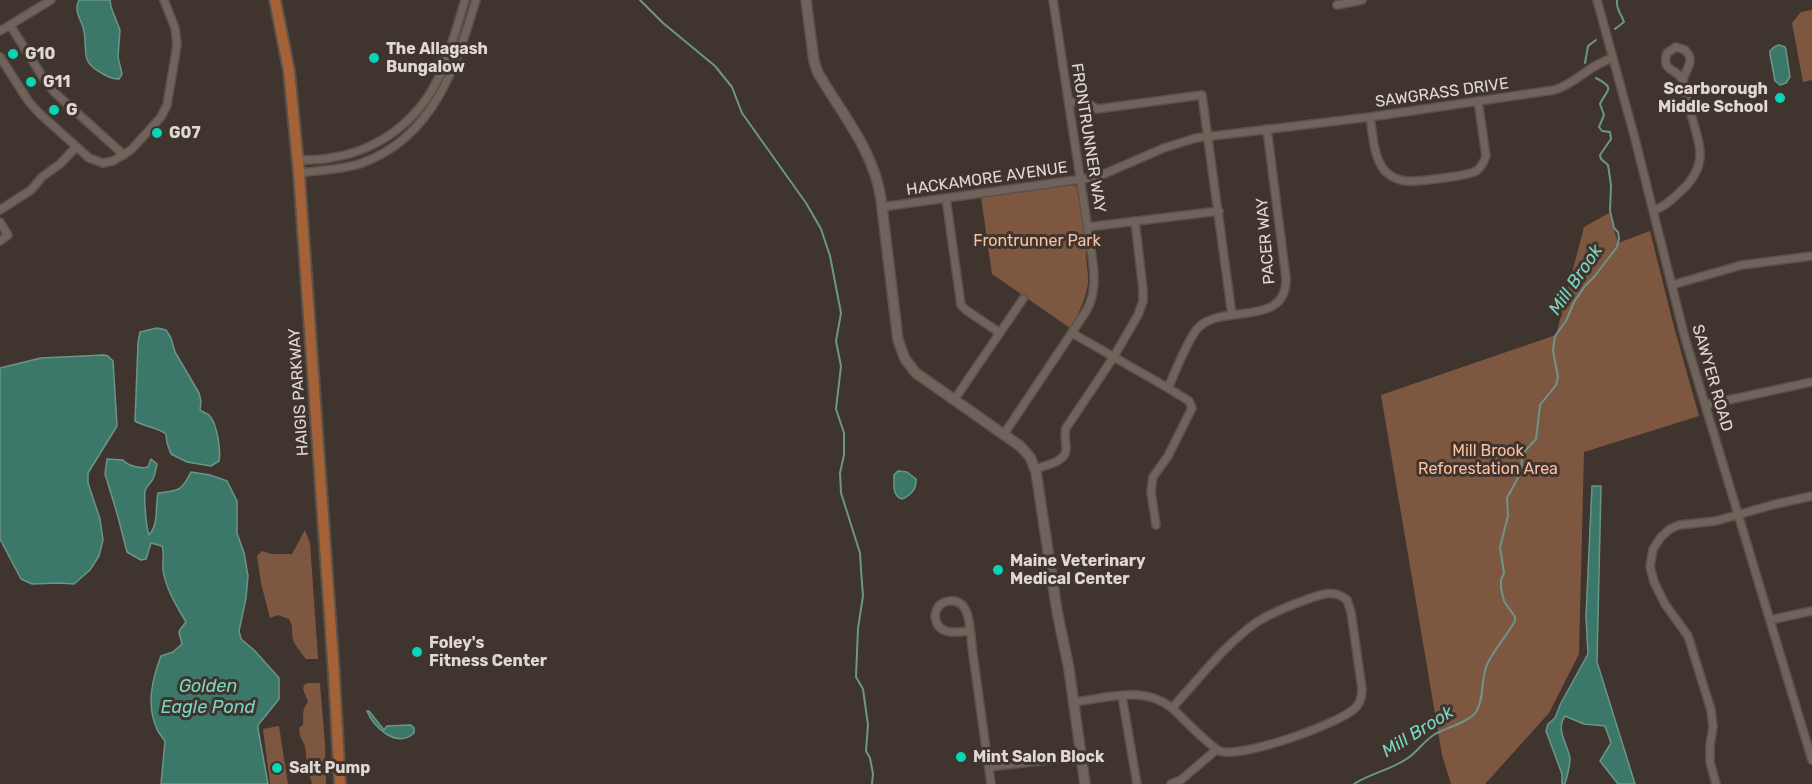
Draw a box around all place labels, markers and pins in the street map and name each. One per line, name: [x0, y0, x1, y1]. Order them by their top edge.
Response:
place label: The Allagash Bungalow: [386, 39, 488, 77]
place label: G10: [25, 44, 55, 64]
marker: G10: [6, 47, 20, 61]
marker: The Allagash Bungalow: [367, 51, 381, 65]
place label: G11: [43, 72, 70, 92]
marker: G11: [24, 75, 38, 89]
place label: Scarborough Middle School: [1658, 79, 1768, 117]
marker: Scarborough Middle School: [1773, 91, 1787, 105]
place label: G: [66, 100, 78, 120]
marker: G: [47, 103, 61, 117]
place label: G07: [169, 123, 201, 143]
marker: G07: [150, 126, 164, 140]
place label: Maine Veterinary Medical Center: [1010, 551, 1146, 589]
marker: Maine Veterinary Medical Center: [991, 563, 1005, 577]
place label: Foley's Fitness Center: [429, 633, 547, 671]
marker: Foley's Fitness Center: [410, 645, 424, 659]
place label: Mint Salon Block: [973, 747, 1104, 767]
marker: Mint Salon Block: [954, 750, 968, 764]
place label: Salt Pump: [289, 758, 370, 778]
marker: Salt Pump: [270, 761, 284, 775]

